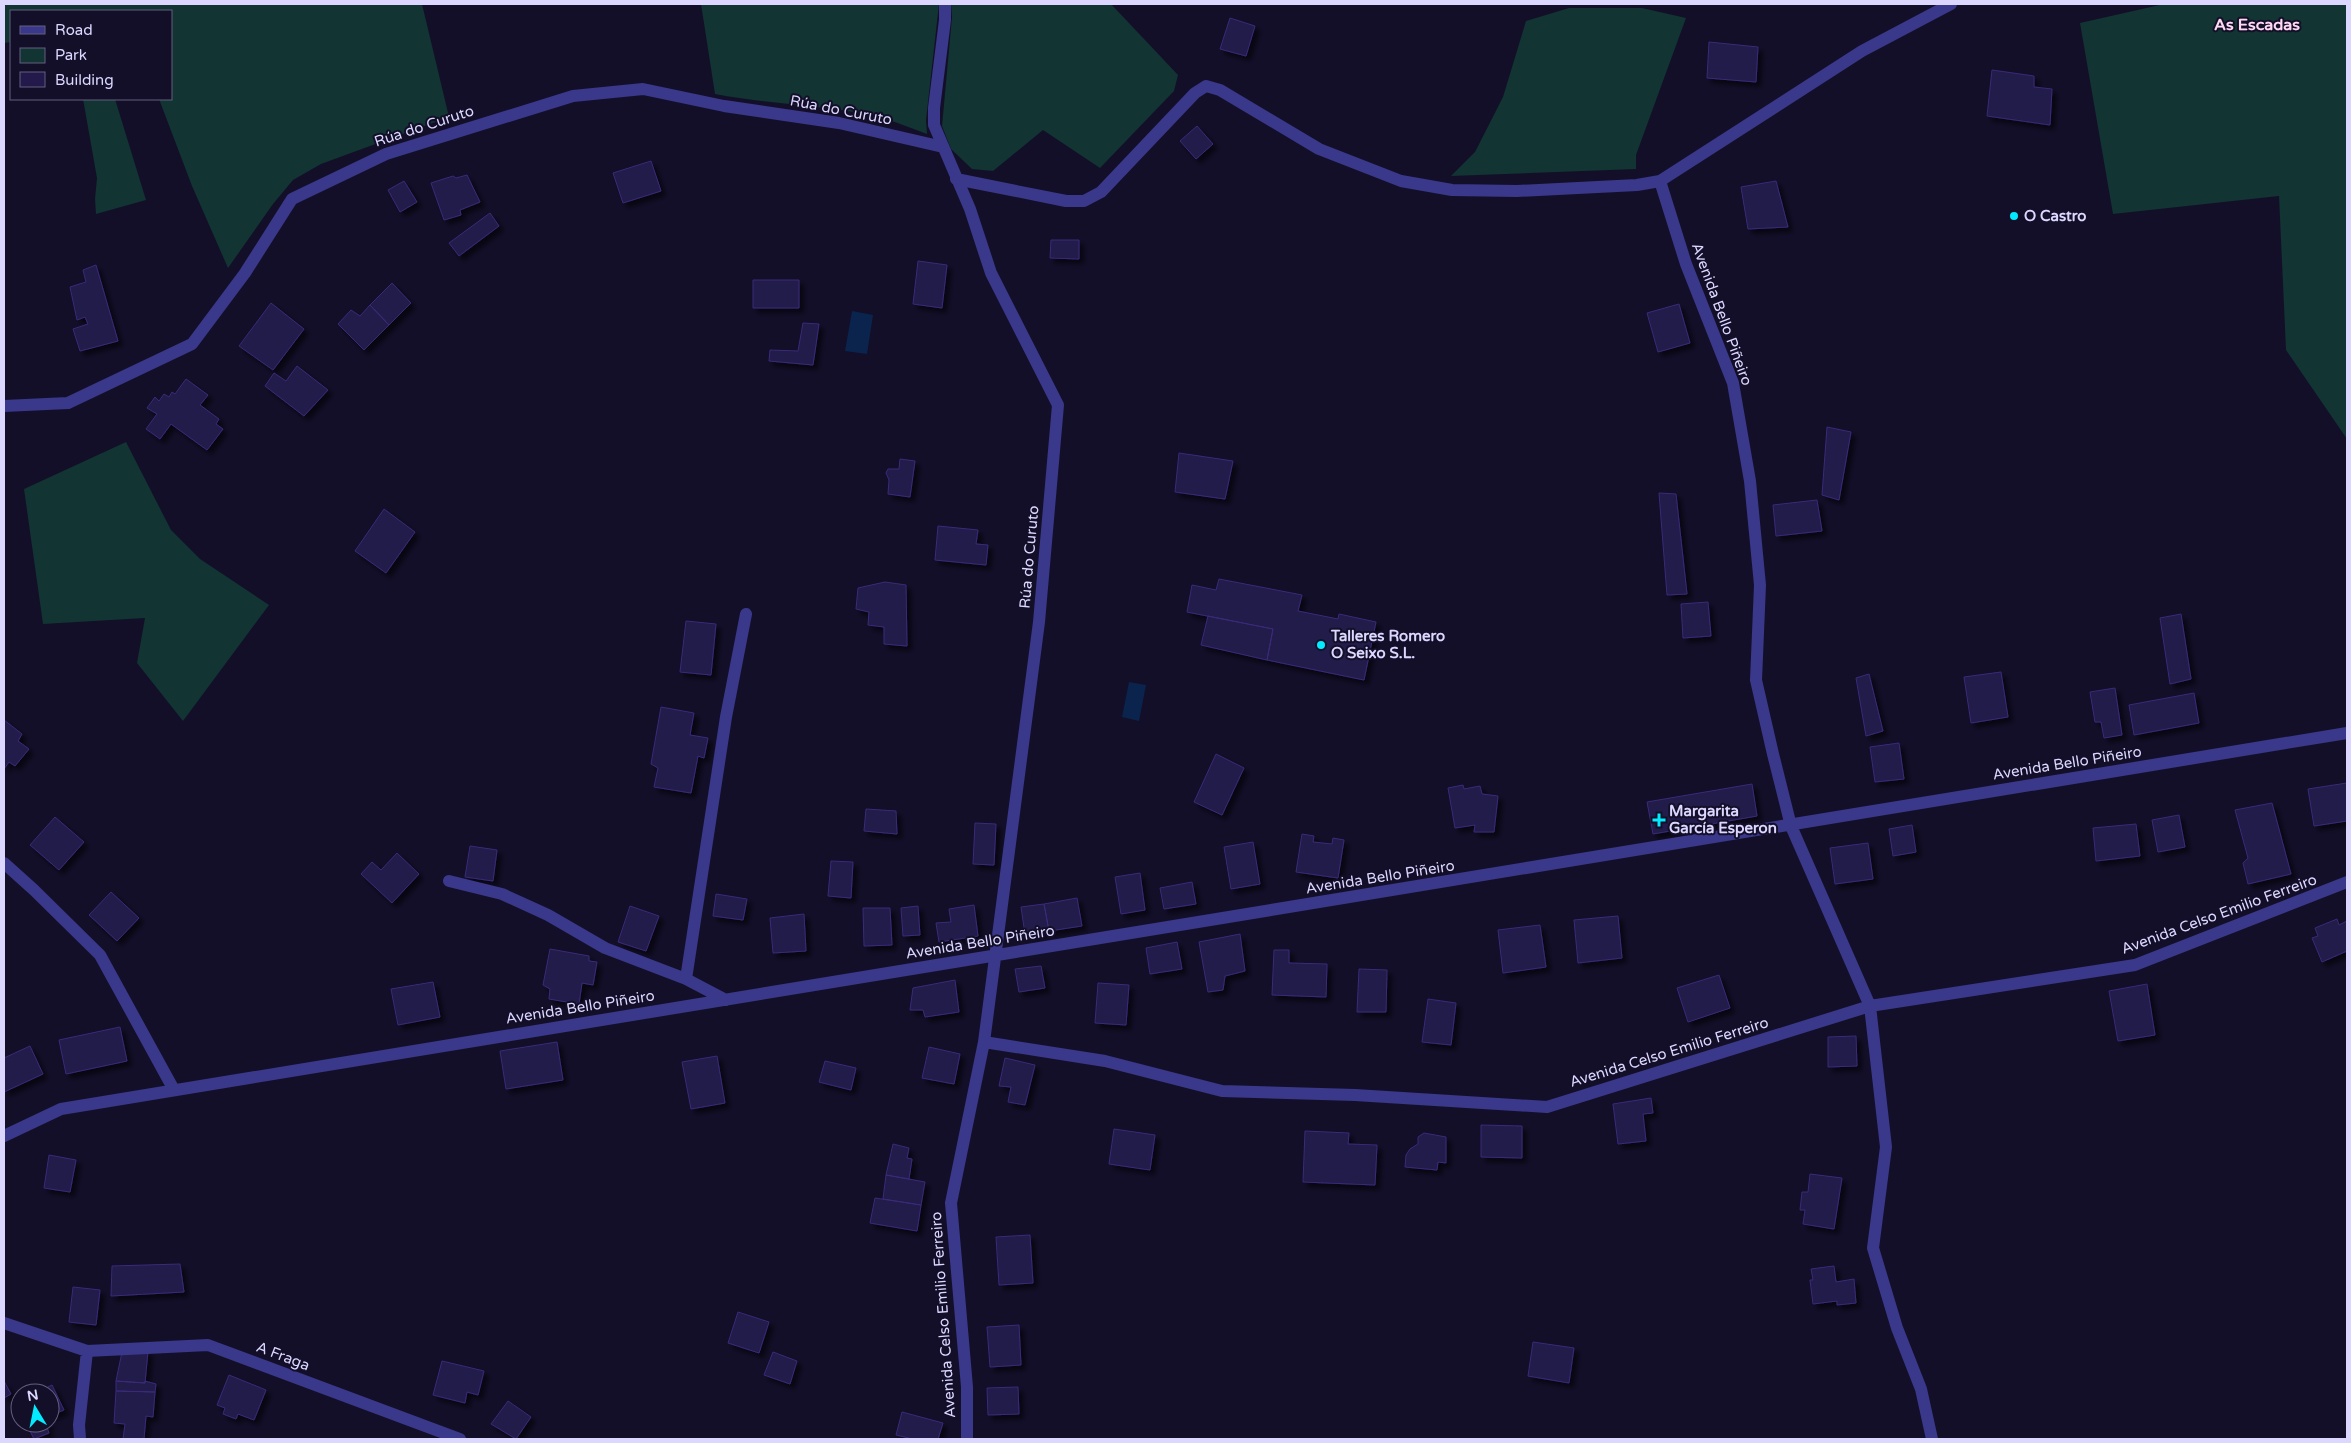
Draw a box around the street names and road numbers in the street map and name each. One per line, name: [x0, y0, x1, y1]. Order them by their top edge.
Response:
street label: Rúa do Curuto: [788, 91, 894, 129]
street label: Rúa do Curuto: [372, 101, 476, 151]
street label: Avenida Bello Piñeiro: [1688, 240, 1756, 388]
street label: Rúa do Curuto: [1016, 505, 1042, 609]
street label: Avenida Bello Piñeiro: [1991, 742, 2143, 784]
street label: Avenida Bello Piñeiro: [1304, 856, 1456, 898]
street label: Avenida Celso Emilio Ferreiro: [2119, 870, 2319, 958]
street label: Avenida Bello Piñeiro: [904, 921, 1056, 963]
street label: Avenida Bello Piñeiro: [504, 986, 656, 1028]
street label: Avenida Celso Emilio Ferreiro: [1567, 1013, 1771, 1091]
street label: Avenida Celso Emilio Ferreiro: [927, 1211, 959, 1419]
street label: A Fraga: [254, 1338, 312, 1374]

